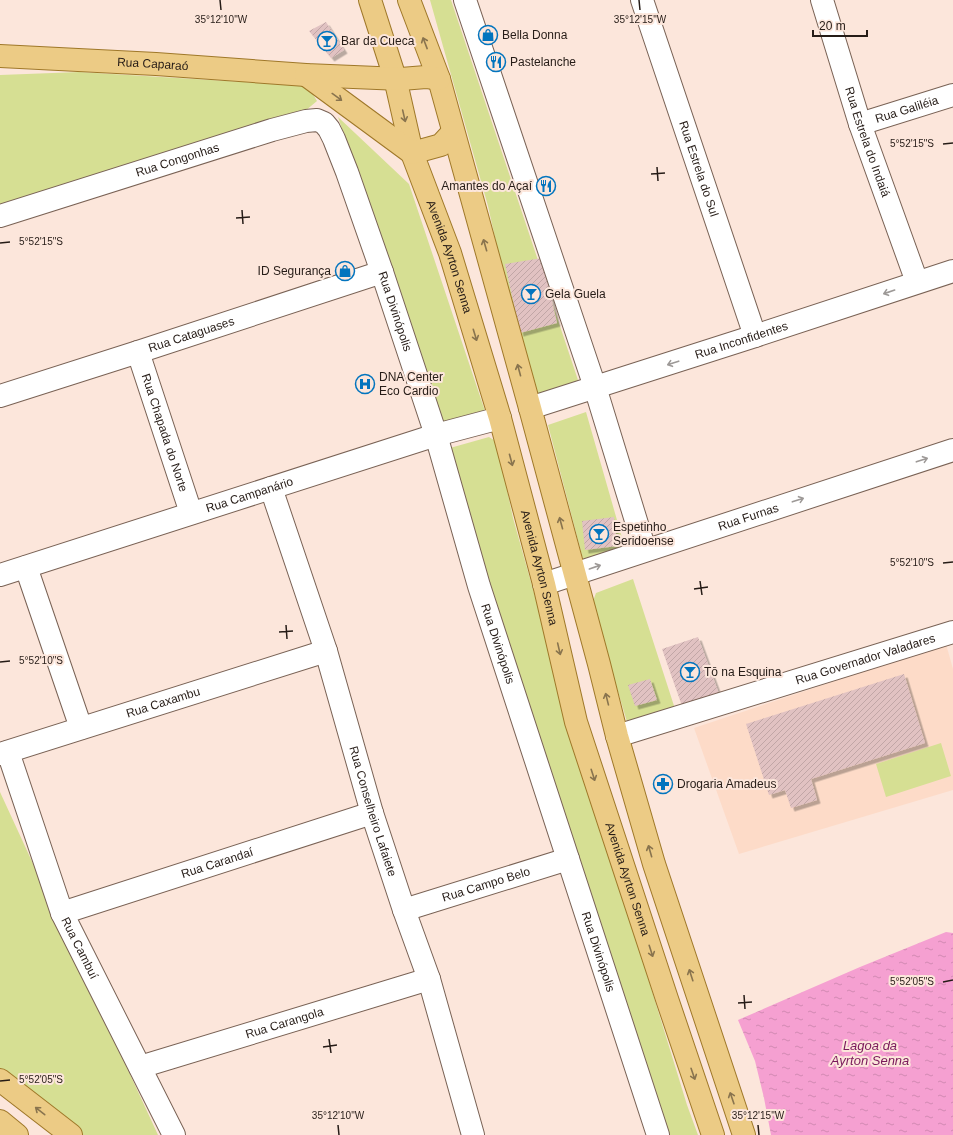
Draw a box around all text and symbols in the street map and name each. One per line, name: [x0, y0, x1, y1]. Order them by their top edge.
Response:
scale bar: [813, 12, 867, 38]
text: 35°12'10"W: [195, 14, 248, 25]
text: 35°12'15"W: [614, 14, 667, 25]
text: 20 m: [819, 19, 846, 33]
shop icon: Bella Donna: [477, 24, 499, 46]
place label: Bella Donna: [502, 28, 568, 42]
bar icon: Bar da Cueca: [316, 30, 338, 52]
place label: Bar da Cueca: [341, 34, 415, 48]
one-way arrow: [420, 37, 428, 49]
restaurant icon: Pastelanche: [485, 51, 507, 73]
street label: Rua Caparaó: [117, 55, 189, 73]
place label: Pastelanche: [510, 55, 576, 69]
street label: Rua Estrela do Indaiá: [842, 85, 893, 199]
one-way arrow: [332, 93, 343, 102]
street label: Rua Galiléia: [873, 93, 940, 126]
one-way arrow: [400, 109, 408, 122]
street label: Rua Estrela do Sul: [676, 119, 721, 218]
text: 5°52'15"S: [890, 138, 934, 149]
street label: Rua Congonhas: [134, 140, 221, 180]
restaurant icon: Amantes do Açaí: [535, 175, 557, 197]
place label: Amantes do Açaí: [441, 179, 533, 193]
street label: Avenida Ayrton Senna: [424, 198, 475, 315]
text: 5°52'15"S: [19, 236, 63, 247]
one-way arrow: [481, 239, 488, 252]
shop icon: ID Segurança: [334, 260, 356, 282]
place label: ID Segurança: [258, 264, 331, 278]
street label: Rua Divinópolis: [375, 270, 415, 353]
bar icon: Gela Guela: [520, 283, 542, 305]
place label: Gela Guela: [545, 287, 606, 301]
one-way arrow: [884, 288, 896, 296]
street label: Rua Cataguases: [147, 314, 236, 355]
street label: Rua Inconfidentes: [693, 319, 790, 362]
one-way arrow: [472, 328, 479, 341]
one-way arrow: [666, 360, 679, 367]
one-way arrow: [515, 364, 523, 377]
place label: DNA Center Eco Cardio: [379, 370, 443, 398]
street label: Rua Chapada do Norte: [139, 372, 191, 494]
hospital icon: DNA Center Eco Cardio: [354, 373, 376, 395]
one-way arrow: [508, 453, 516, 466]
one-way arrow: [915, 456, 928, 463]
street label: Rua Campanário: [204, 474, 295, 515]
one-way arrow: [791, 496, 804, 503]
street label: Rua Furnas: [716, 501, 780, 533]
street label: Avenida Ayrton Senna: [518, 509, 560, 627]
one-way arrow: [556, 517, 564, 530]
place label: Espetinho Seridoense: [613, 520, 674, 548]
bar icon: Espetinho Seridoense: [588, 523, 610, 545]
text: 5°52'10"S: [890, 557, 934, 568]
one-way arrow: [588, 563, 601, 570]
street label: Rua Divinópolis: [478, 602, 517, 686]
street label: Rua Governador Valadares: [794, 631, 937, 687]
one-way arrow: [556, 642, 564, 655]
text: 5°52'10"S: [19, 655, 63, 666]
bar icon: Tō na Esquina: [679, 661, 701, 683]
place label: Tō na Esquina: [704, 665, 782, 679]
street label: Rua Caxambu: [124, 684, 202, 721]
one-way arrow: [603, 692, 611, 705]
street label: Rua Conselheiro Lafaiete: [346, 744, 400, 879]
one-way arrow: [589, 768, 597, 780]
pharmacy icon: Drogaria Amadeus: [652, 773, 674, 795]
place label: Drogaria Amadeus: [677, 777, 776, 791]
street label: Avenida Ayrton Senna: [602, 821, 653, 938]
street label: Rua Carandaí: [179, 845, 256, 881]
one-way arrow: [646, 845, 653, 858]
street label: Rua Campo Belo: [440, 864, 532, 905]
street label: Rua Divinópolis: [579, 910, 618, 994]
street label: Rua Cambuí: [58, 915, 101, 982]
one-way arrow: [648, 945, 655, 958]
one-way arrow: [687, 968, 694, 981]
text: 5°52'05"S: [890, 976, 934, 987]
street label: Rua Carangola: [244, 1004, 325, 1041]
water label: Lagoa da Ayrton Senna: [830, 1038, 909, 1068]
one-way arrow: [689, 1068, 697, 1080]
text: 5°52'05"S: [19, 1074, 63, 1085]
one-way arrow: [727, 1092, 735, 1104]
one-way arrow: [35, 1107, 46, 1115]
text: 35°12'10"W: [312, 1110, 365, 1121]
text: 35°12'15"W: [732, 1110, 785, 1121]

